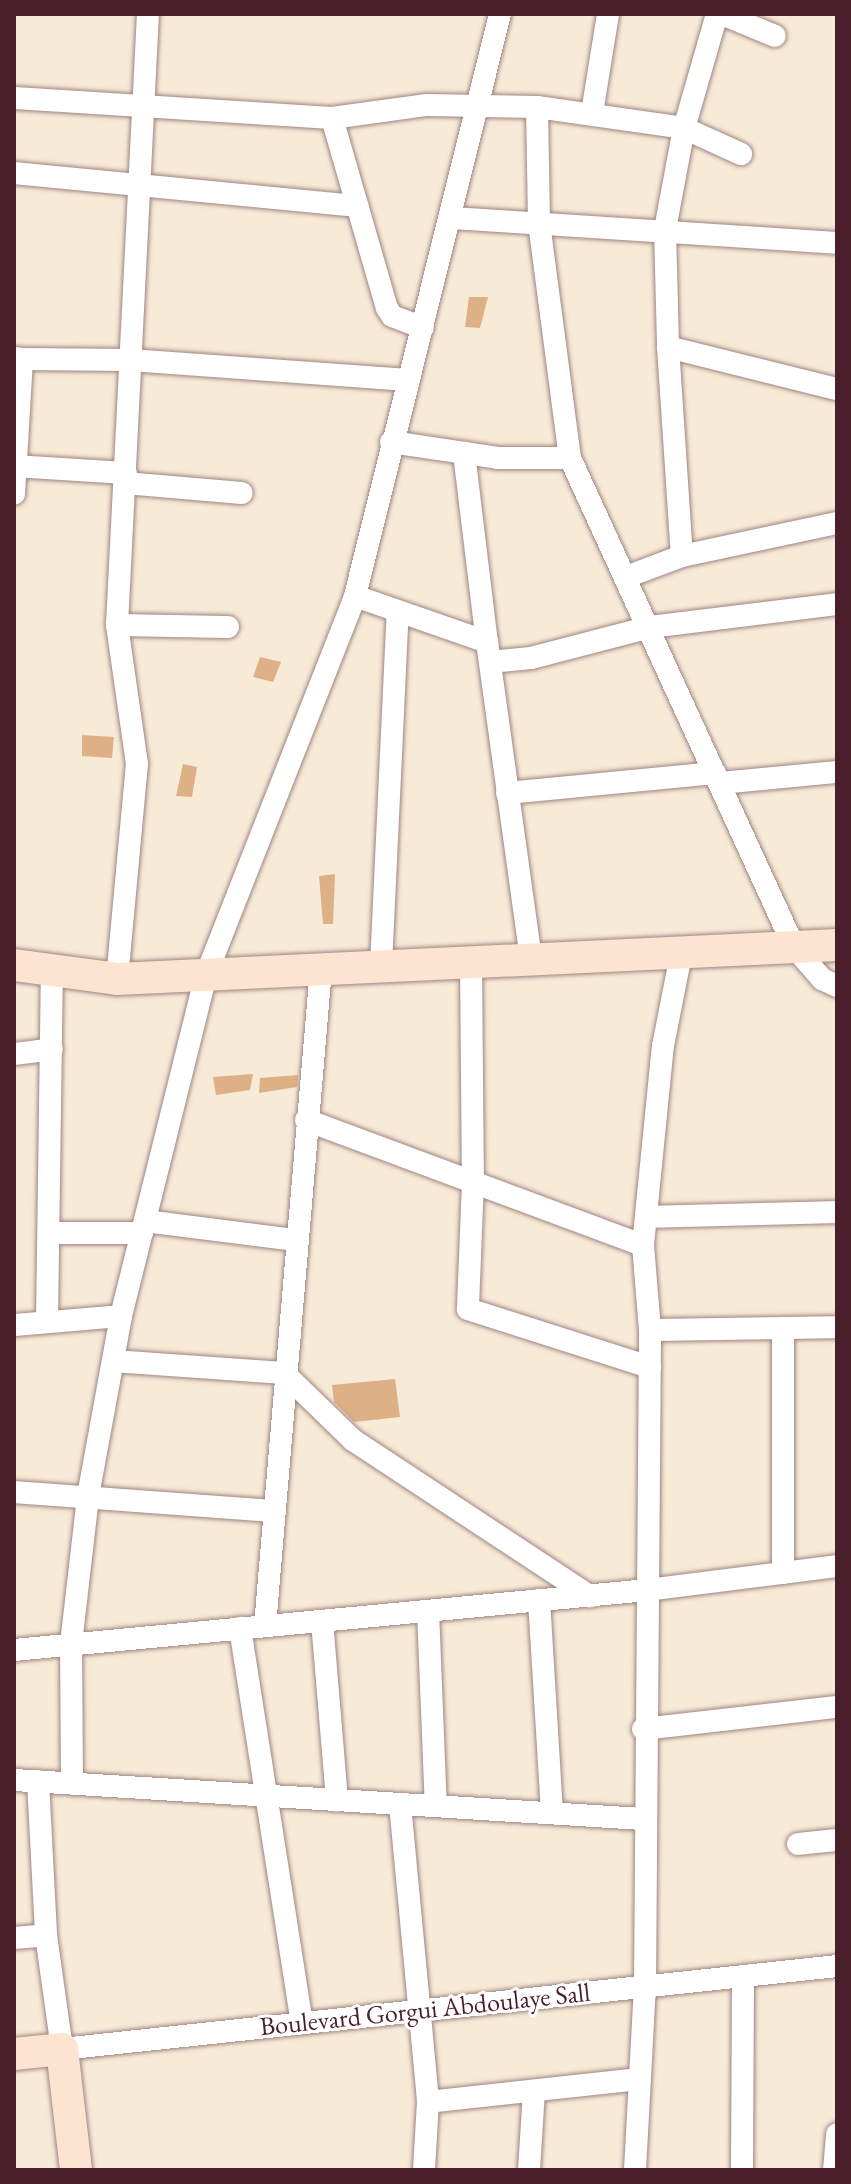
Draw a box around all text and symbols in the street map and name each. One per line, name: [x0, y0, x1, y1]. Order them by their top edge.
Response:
street label: Boulevard Gorgui Abdoulaye Sall: [258, 1977, 592, 2043]

